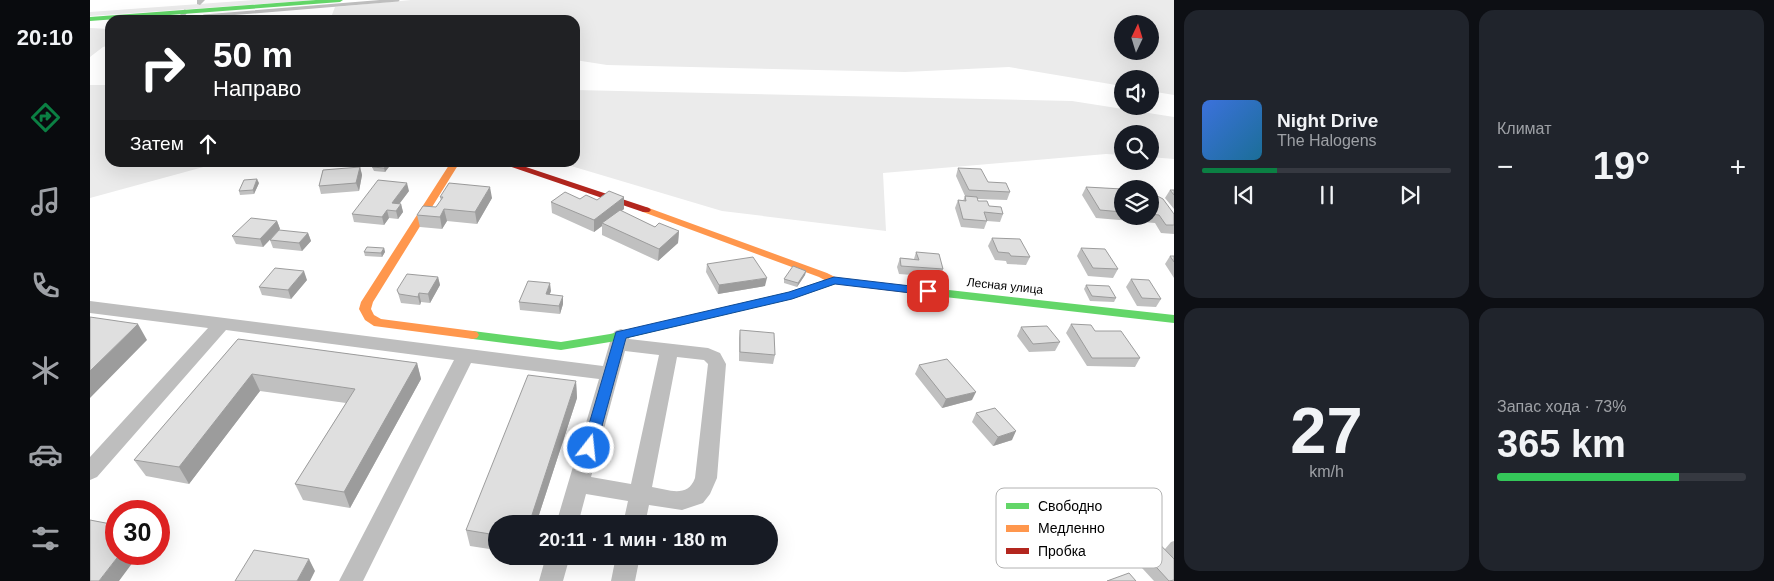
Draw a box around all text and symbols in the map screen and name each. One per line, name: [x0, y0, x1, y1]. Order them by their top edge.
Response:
north arrow: [1114, 15, 1159, 60]
map controls: [1114, 15, 1159, 225]
text: 20:10: [17, 25, 73, 50]
icon: right: [130, 35, 195, 100]
text: 50 m: [213, 35, 293, 74]
button: sound: [1114, 70, 1159, 115]
text: Направо: [213, 76, 301, 101]
icon: directions: [28, 100, 63, 135]
text: Night Drive: [1277, 110, 1378, 131]
text: Климат: [1497, 120, 1551, 137]
button: search: [1114, 125, 1159, 170]
icon: ahead: [194, 130, 222, 158]
text: The Halogens: [1277, 132, 1377, 149]
text: Затем: [130, 133, 184, 154]
text: 19°: [1593, 145, 1650, 187]
text: −: [1497, 151, 1513, 182]
text: +: [1730, 151, 1746, 182]
button: layers: [1114, 180, 1159, 225]
icon: previous: [1230, 181, 1258, 209]
icon: pause: [1313, 181, 1341, 209]
icon: next: [1396, 181, 1424, 209]
icon: music: [28, 184, 63, 219]
icon: phone: [28, 268, 63, 303]
pin: [907, 270, 949, 312]
street label: Лесная улица: [966, 275, 1044, 297]
icon: arrive: [914, 277, 942, 305]
icon: climate: [28, 353, 63, 388]
text: 27: [1290, 394, 1363, 467]
text: Запас хода · 73%: [1497, 398, 1626, 415]
position arrow: [562, 421, 614, 473]
text: 365 km: [1497, 423, 1626, 465]
icon: car: [28, 437, 63, 472]
text: km/h: [1309, 463, 1344, 480]
legend: [996, 488, 1162, 568]
text: Свободно: [1038, 498, 1103, 514]
speed limit sign: 30: [105, 500, 170, 565]
text: Медленно: [1038, 520, 1105, 536]
icon: filters: [28, 521, 63, 556]
text: 20:11 · 1 мин · 180 m: [539, 529, 727, 550]
text: Пробка: [1038, 543, 1086, 559]

